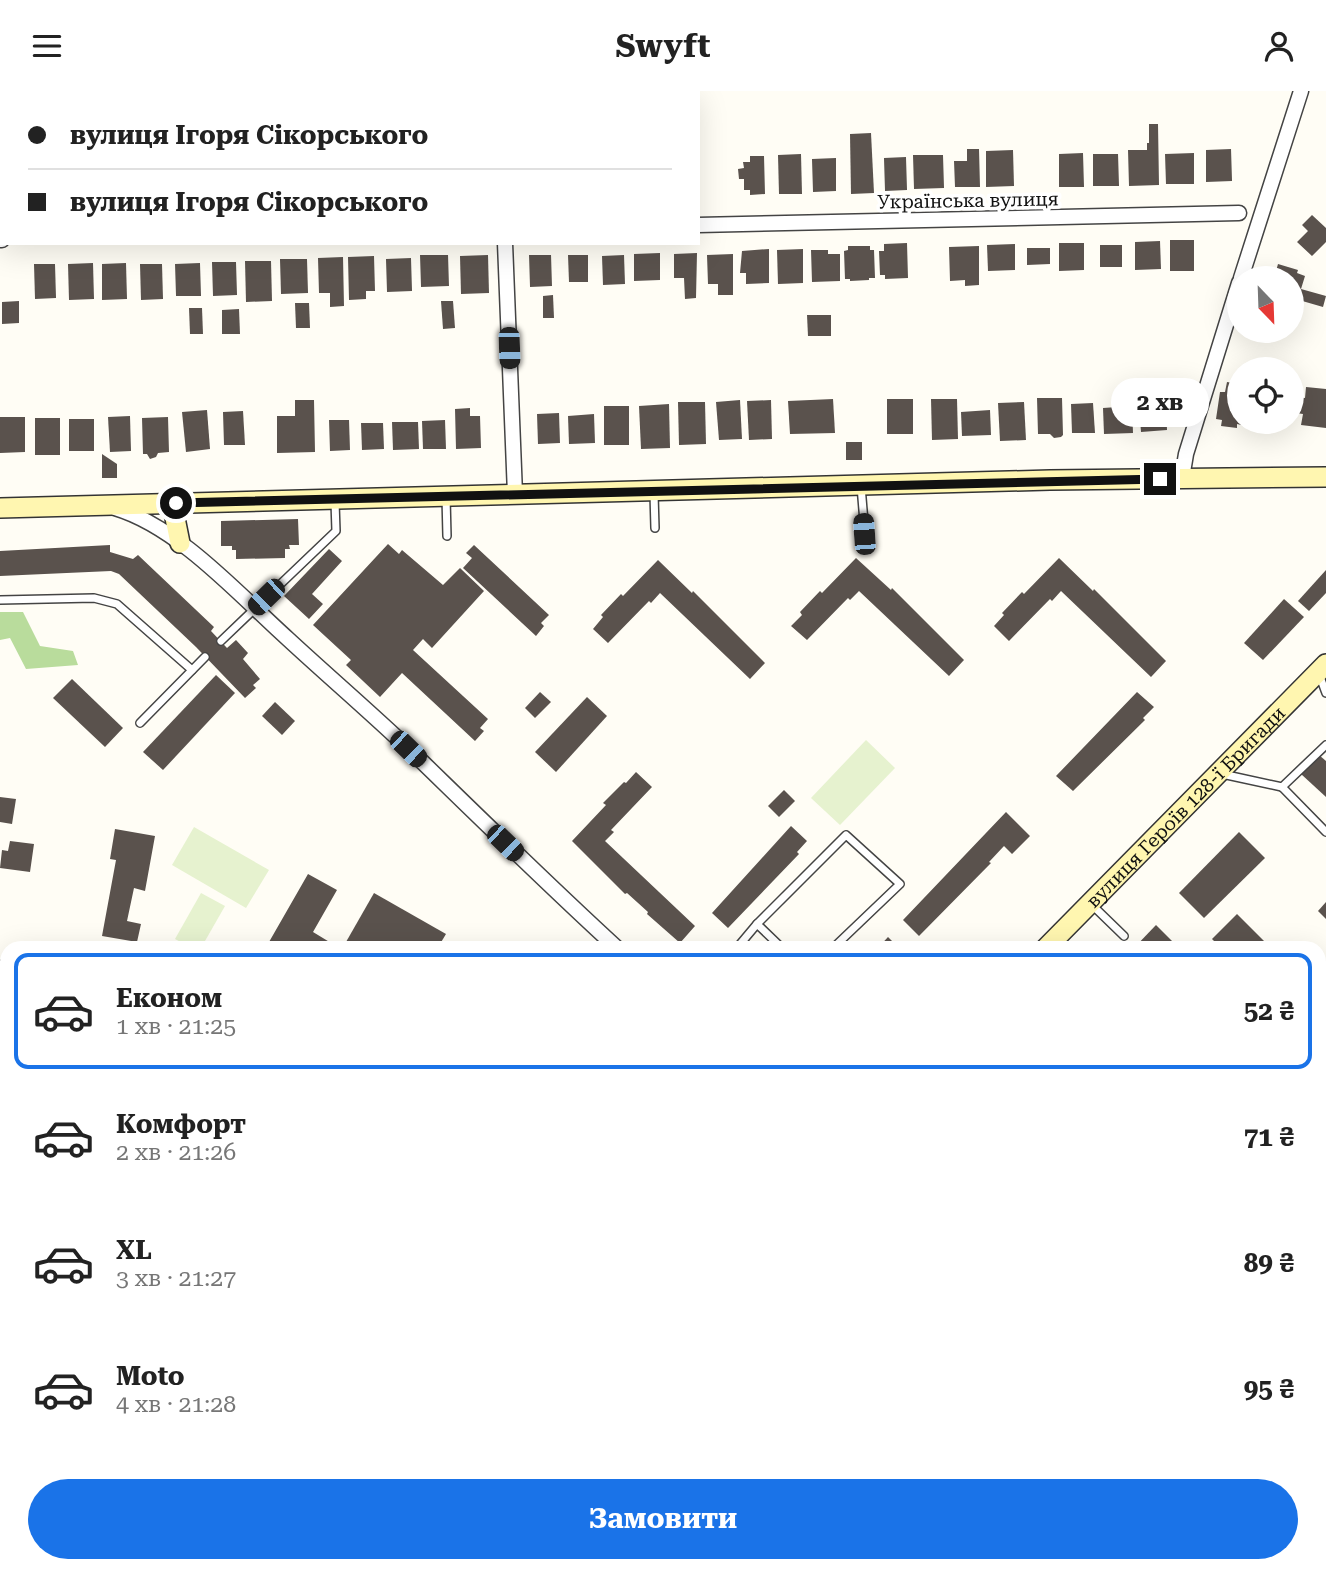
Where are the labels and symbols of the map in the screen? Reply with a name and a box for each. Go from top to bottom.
street label: Українська вулиця [877,187,1059,214]
north arrow [1227,266,1304,343]
car [498,327,521,369]
callout: 2 хв [1111,377,1209,427]
route end [1144,463,1176,495]
route start [160,487,192,519]
car [853,512,876,556]
car [244,575,289,619]
street label: вулиця Героїв 128-ї Бригади [1082,701,1290,912]
car [386,727,431,771]
car [483,821,528,865]

